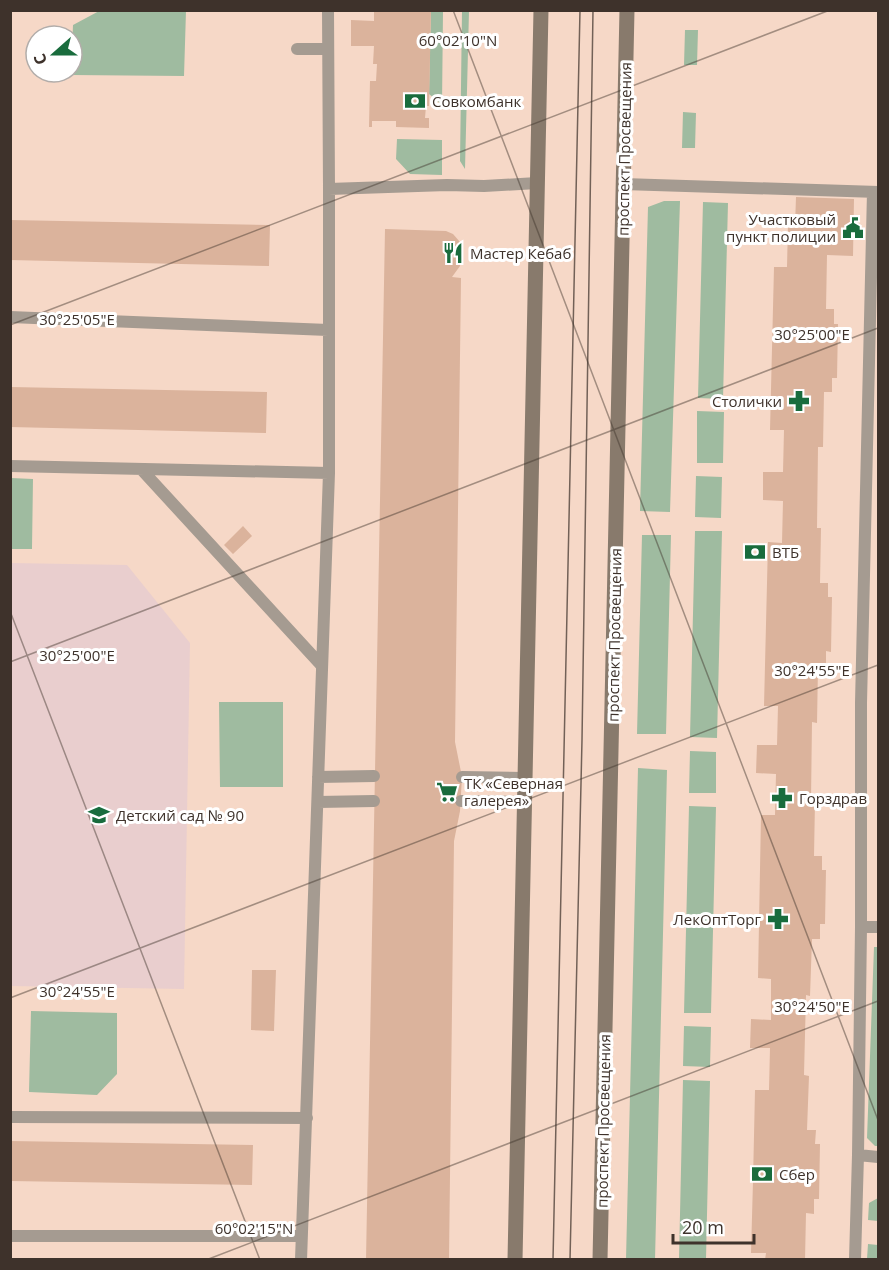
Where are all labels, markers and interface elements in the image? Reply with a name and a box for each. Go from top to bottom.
north arrow [24,24,84,84]
text: 60°02'10"N [419,30,497,50]
text: С [28,51,52,68]
street label: проспект Просвещения [612,62,636,236]
bank icon: Совкомбанк [403,89,427,113]
place label: Совкомбанк [432,91,522,111]
place label: Участковый пункт полиции [726,209,836,246]
public building icon: Участковый пункт полиции [841,216,865,240]
restaurant icon: Мастер Кебаб [441,241,465,265]
place label: Мастер Кебаб [470,243,571,263]
text: 30°25'05"E [39,309,115,329]
text: 30°25'00"E [774,324,850,344]
pharmacy icon: Столички [787,389,811,413]
place label: Столички [712,391,782,411]
bank icon: ВТБ [743,540,767,564]
place label: ВТБ [772,542,799,562]
street label: проспект Просвещения [602,548,626,722]
text: 30°25'00"E [39,645,115,665]
text: 30°24'55"E [774,660,850,680]
place label: ТК «Северная галерея» [464,773,563,810]
supermarket icon: ТК «Северная галерея» [435,780,459,804]
pharmacy icon: Горздрав [770,786,794,810]
place label: Горздрав [799,788,867,808]
school or university icon: Детский сад № 90 [87,803,111,827]
place label: Детский сад № 90 [116,805,244,825]
pharmacy icon: ЛекОптТорг [766,907,790,931]
place label: ЛекОптТорг [673,909,762,929]
text: 30°24'55"E [39,981,115,1001]
text: 30°24'50"E [774,996,850,1016]
street label: проспект Просвещения [591,1034,615,1208]
bank icon: Сбер [750,1162,774,1186]
place label: Сбер [779,1164,815,1184]
scale bar [673,1207,754,1245]
text: 20 m [682,1215,724,1239]
text: 60°02'15"N [215,1218,293,1238]

